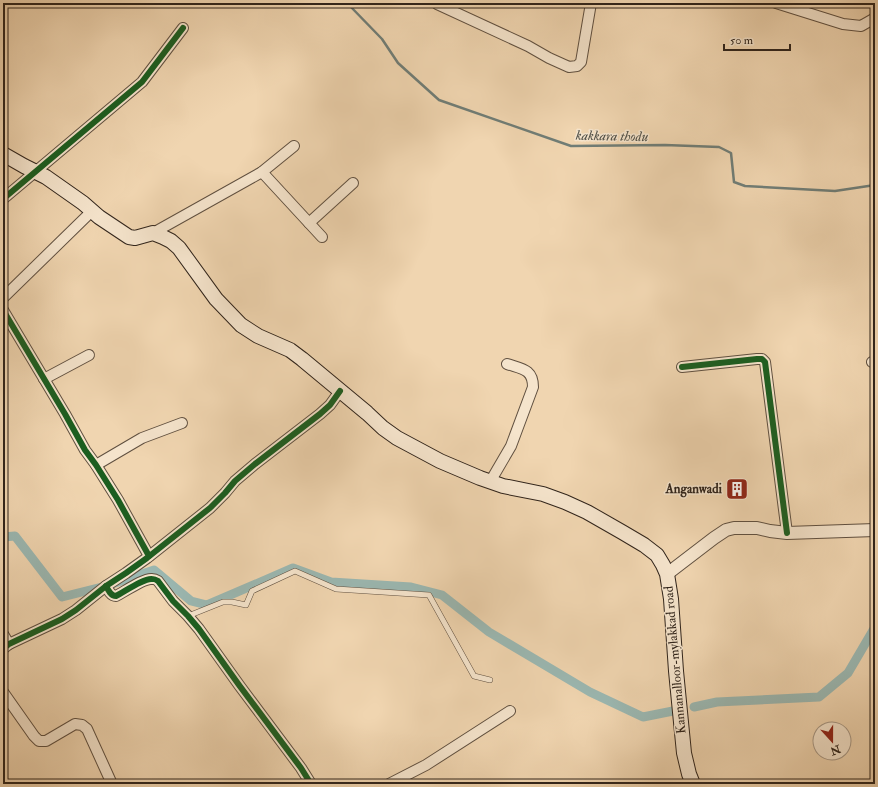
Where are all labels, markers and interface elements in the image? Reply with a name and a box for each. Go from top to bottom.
scale bar [724,26,790,52]
text: 50 m [730,33,754,48]
water label: kakkara thodu [575,127,649,145]
building icon: Anganwadi [724,476,750,502]
place label: Anganwadi [665,481,723,498]
street label: Kannanalloor-mylakkad road [661,585,690,735]
north arrow [812,721,852,761]
text: N [827,742,843,758]

